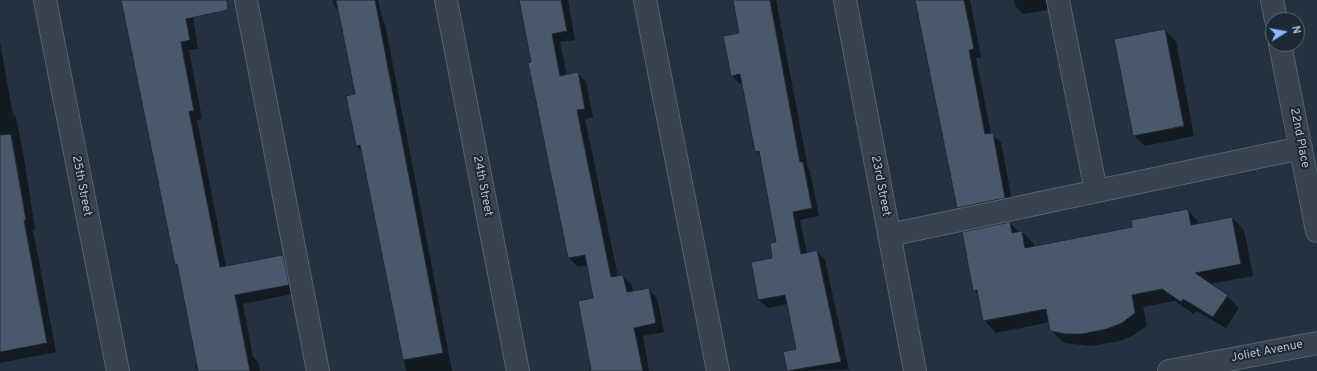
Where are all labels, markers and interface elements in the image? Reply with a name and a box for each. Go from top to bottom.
north arrow [1265,12,1305,52]
text: N [1288,25,1303,35]
street label: 22nd Place [1286,107,1312,169]
street label: 25th Street [68,154,94,218]
street label: 24th Street [469,154,495,218]
street label: 23rd Street [867,154,893,218]
street label: Joliet Avenue [1230,338,1304,366]

